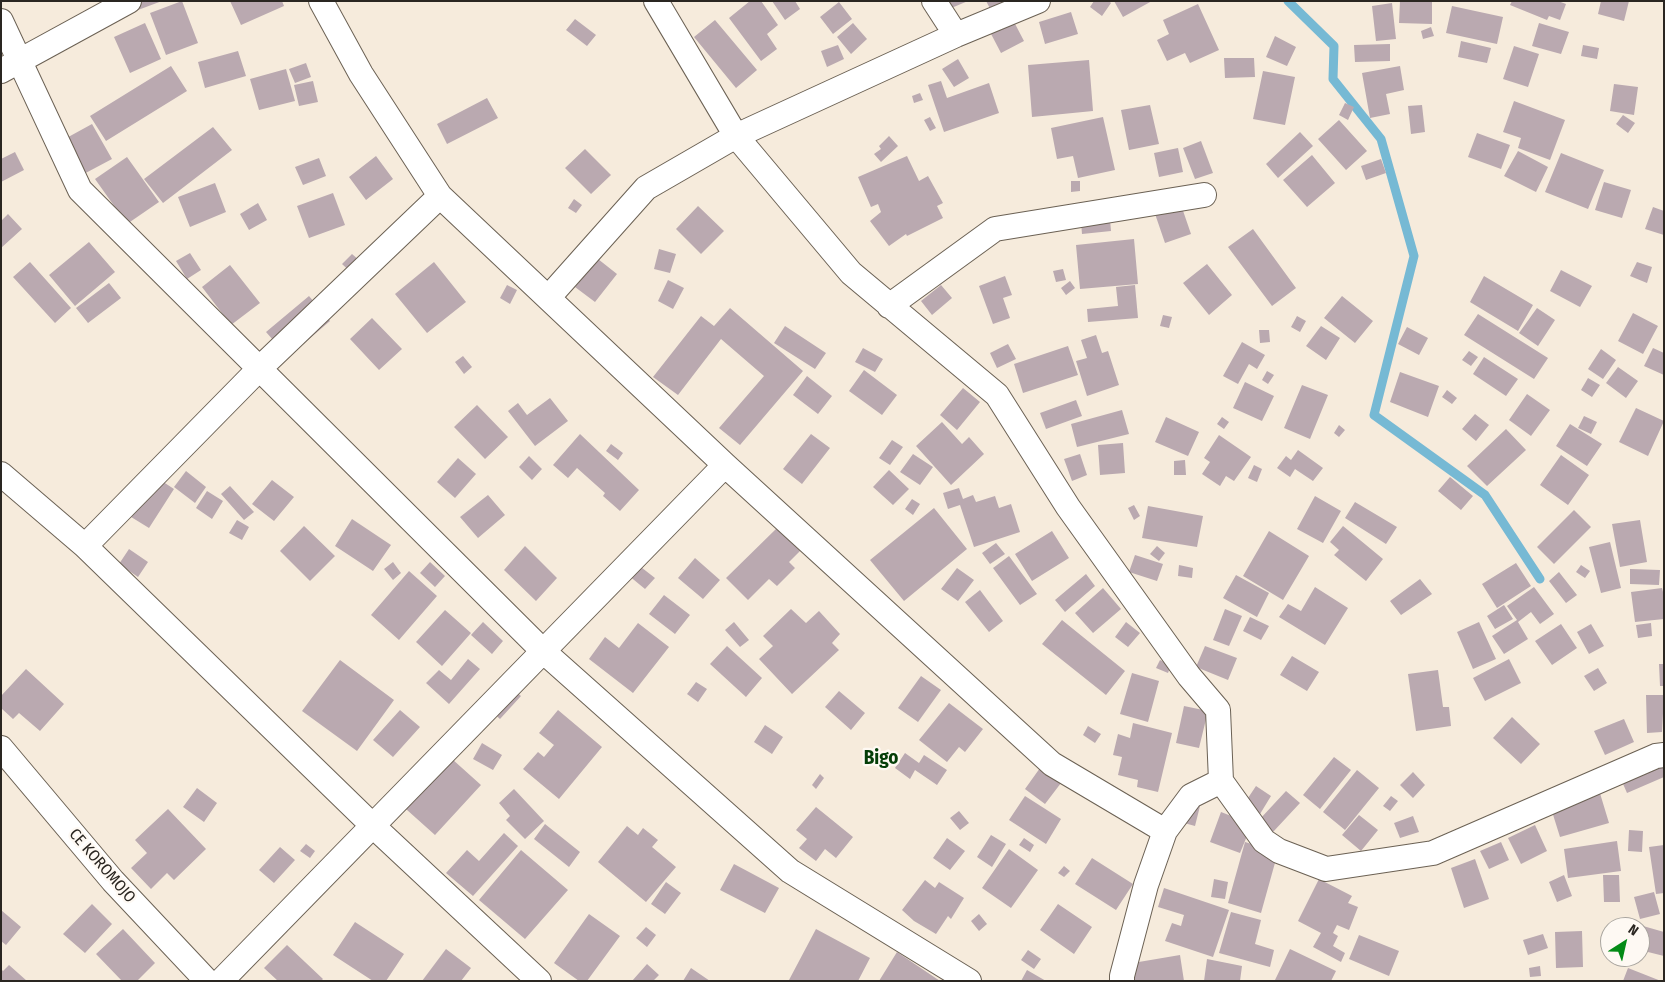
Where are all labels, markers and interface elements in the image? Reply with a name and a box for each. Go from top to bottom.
district label: Bigo [864,748,898,770]
street label: CE KOROMOJO [65,825,139,907]
north arrow [1600,917,1650,967]
text: N [1625,921,1642,939]

